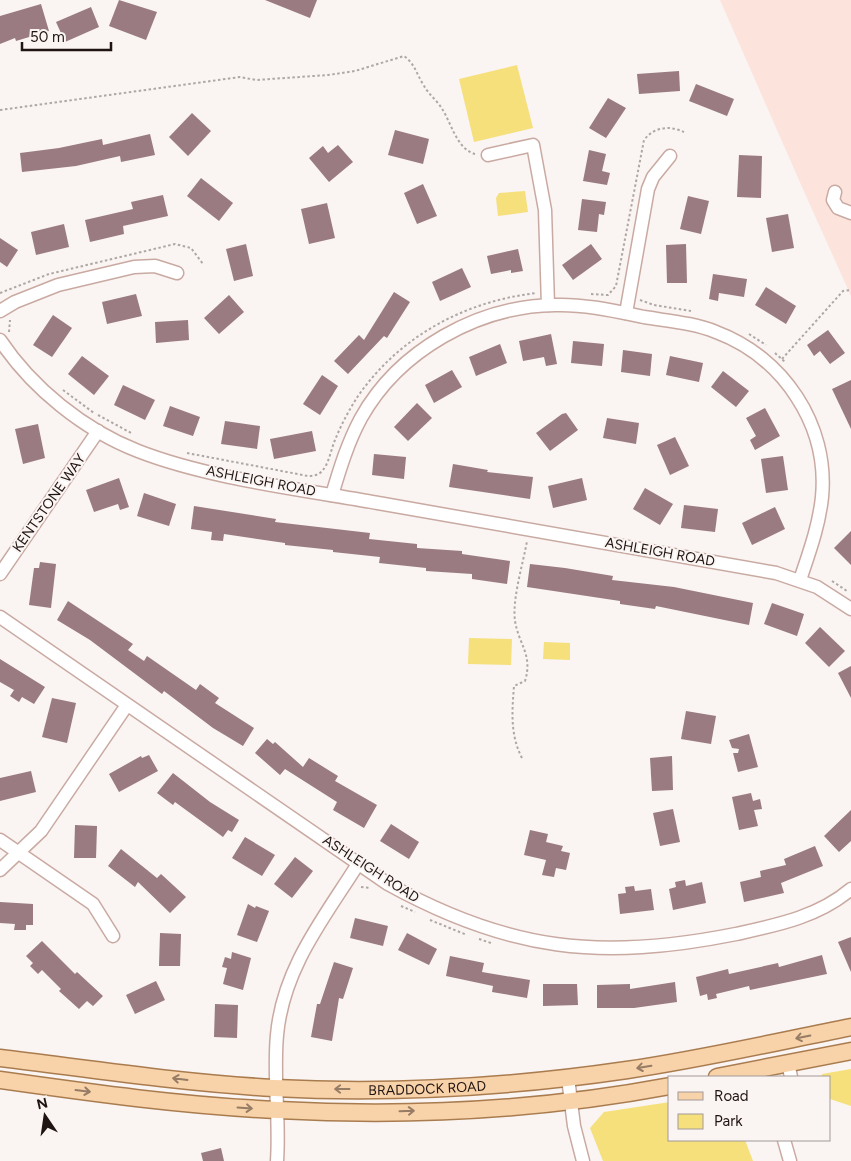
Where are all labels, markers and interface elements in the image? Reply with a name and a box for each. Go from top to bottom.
scale bar [22,20,111,52]
text: 50 m [30,28,65,46]
street label: KENTSTONE WAY [9,450,90,555]
street label: ASHLEIGH ROAD [205,462,317,500]
street label: ASHLEIGH ROAD [604,534,716,570]
street label: ASHLEIGH ROAD [320,832,422,906]
one-way arrow [796,1033,812,1042]
one-way arrow [636,1063,652,1073]
one-way arrow [173,1074,189,1084]
legend [668,1076,831,1141]
street label: BRADDOCK ROAD [368,1077,487,1099]
one-way arrow [335,1084,351,1094]
one-way arrow [75,1086,91,1096]
text: Road [714,1087,749,1105]
north arrow [20,1091,70,1141]
text: N [35,1094,49,1113]
one-way arrow [236,1103,252,1112]
one-way arrow [398,1106,415,1116]
text: Park [714,1112,743,1130]

